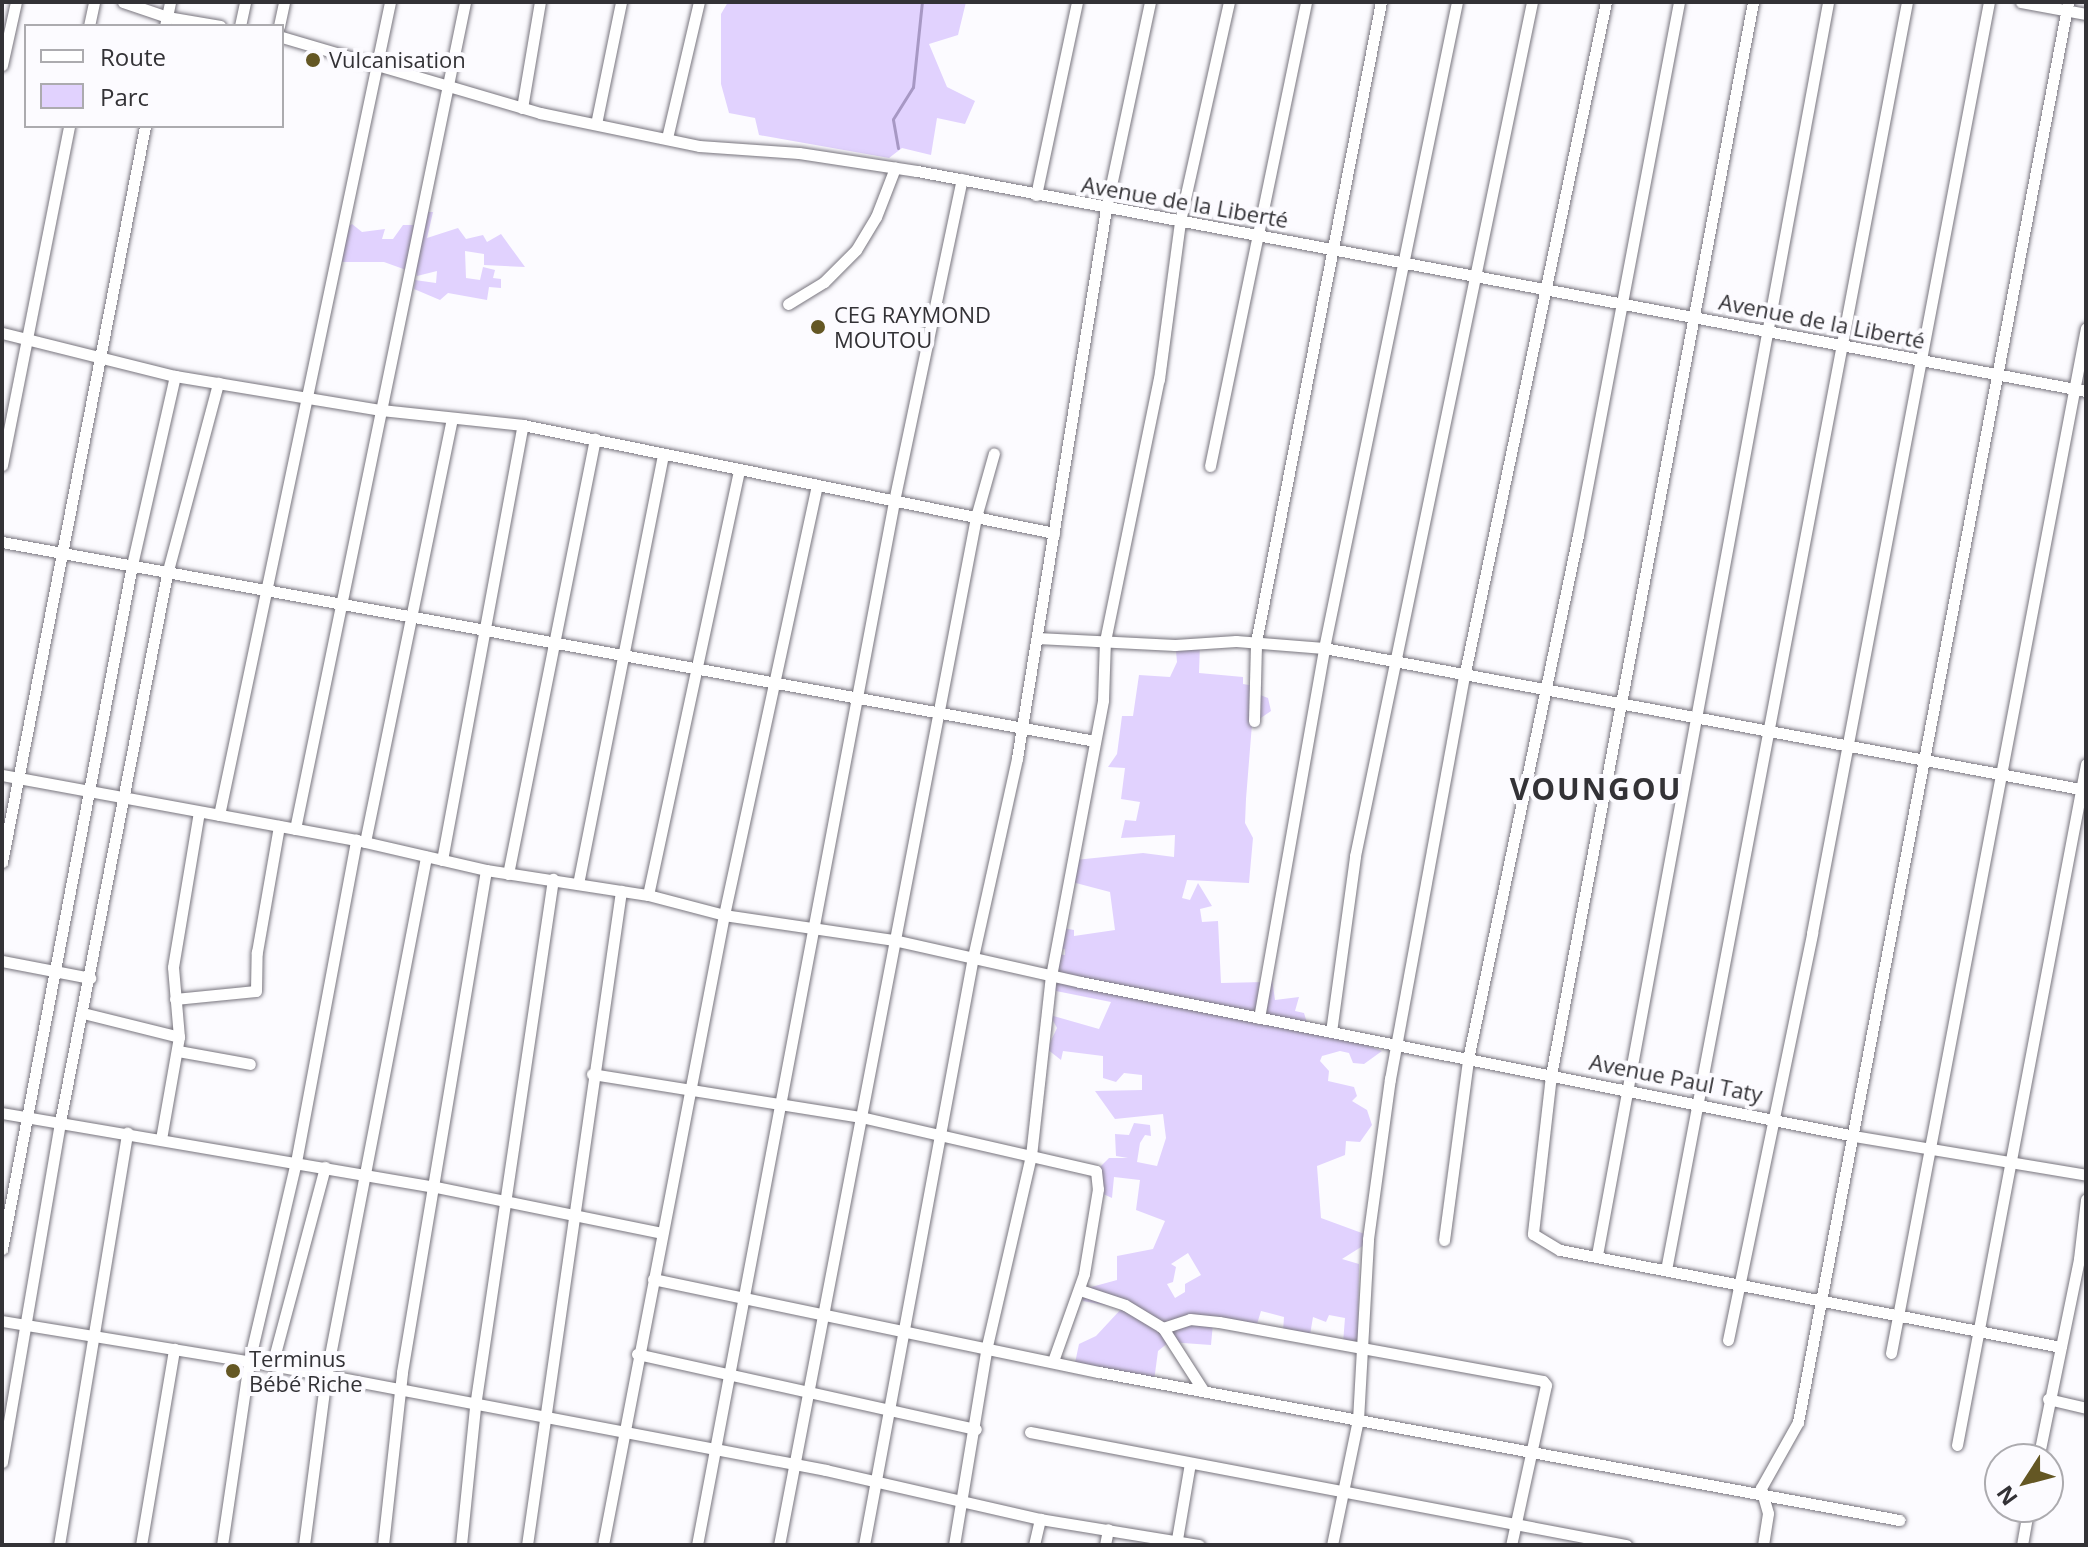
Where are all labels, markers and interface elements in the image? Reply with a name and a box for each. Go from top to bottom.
legend [24,24,284,128]
text: Route [100,40,166,73]
place label: Vulcanisation [329,47,466,73]
marker: Vulcanisation [304,51,322,69]
text: Parc [100,80,149,113]
street label: Avenue de la Liberté [1080,171,1290,233]
street label: Avenue de la Liberté [1717,288,1927,354]
place label: CEG RAYMOND MOUTOU [834,301,991,352]
marker: CEG RAYMOND MOUTOU [809,318,827,336]
district label: VOUNGOU [1510,771,1682,807]
street label: Avenue Paul Taty [1587,1048,1765,1108]
place label: Terminus Bébé Riche [249,1345,363,1396]
marker: Terminus Bébé Riche [224,1362,242,1380]
north arrow [1984,1443,2064,1523]
text: N [1989,1480,2024,1512]

